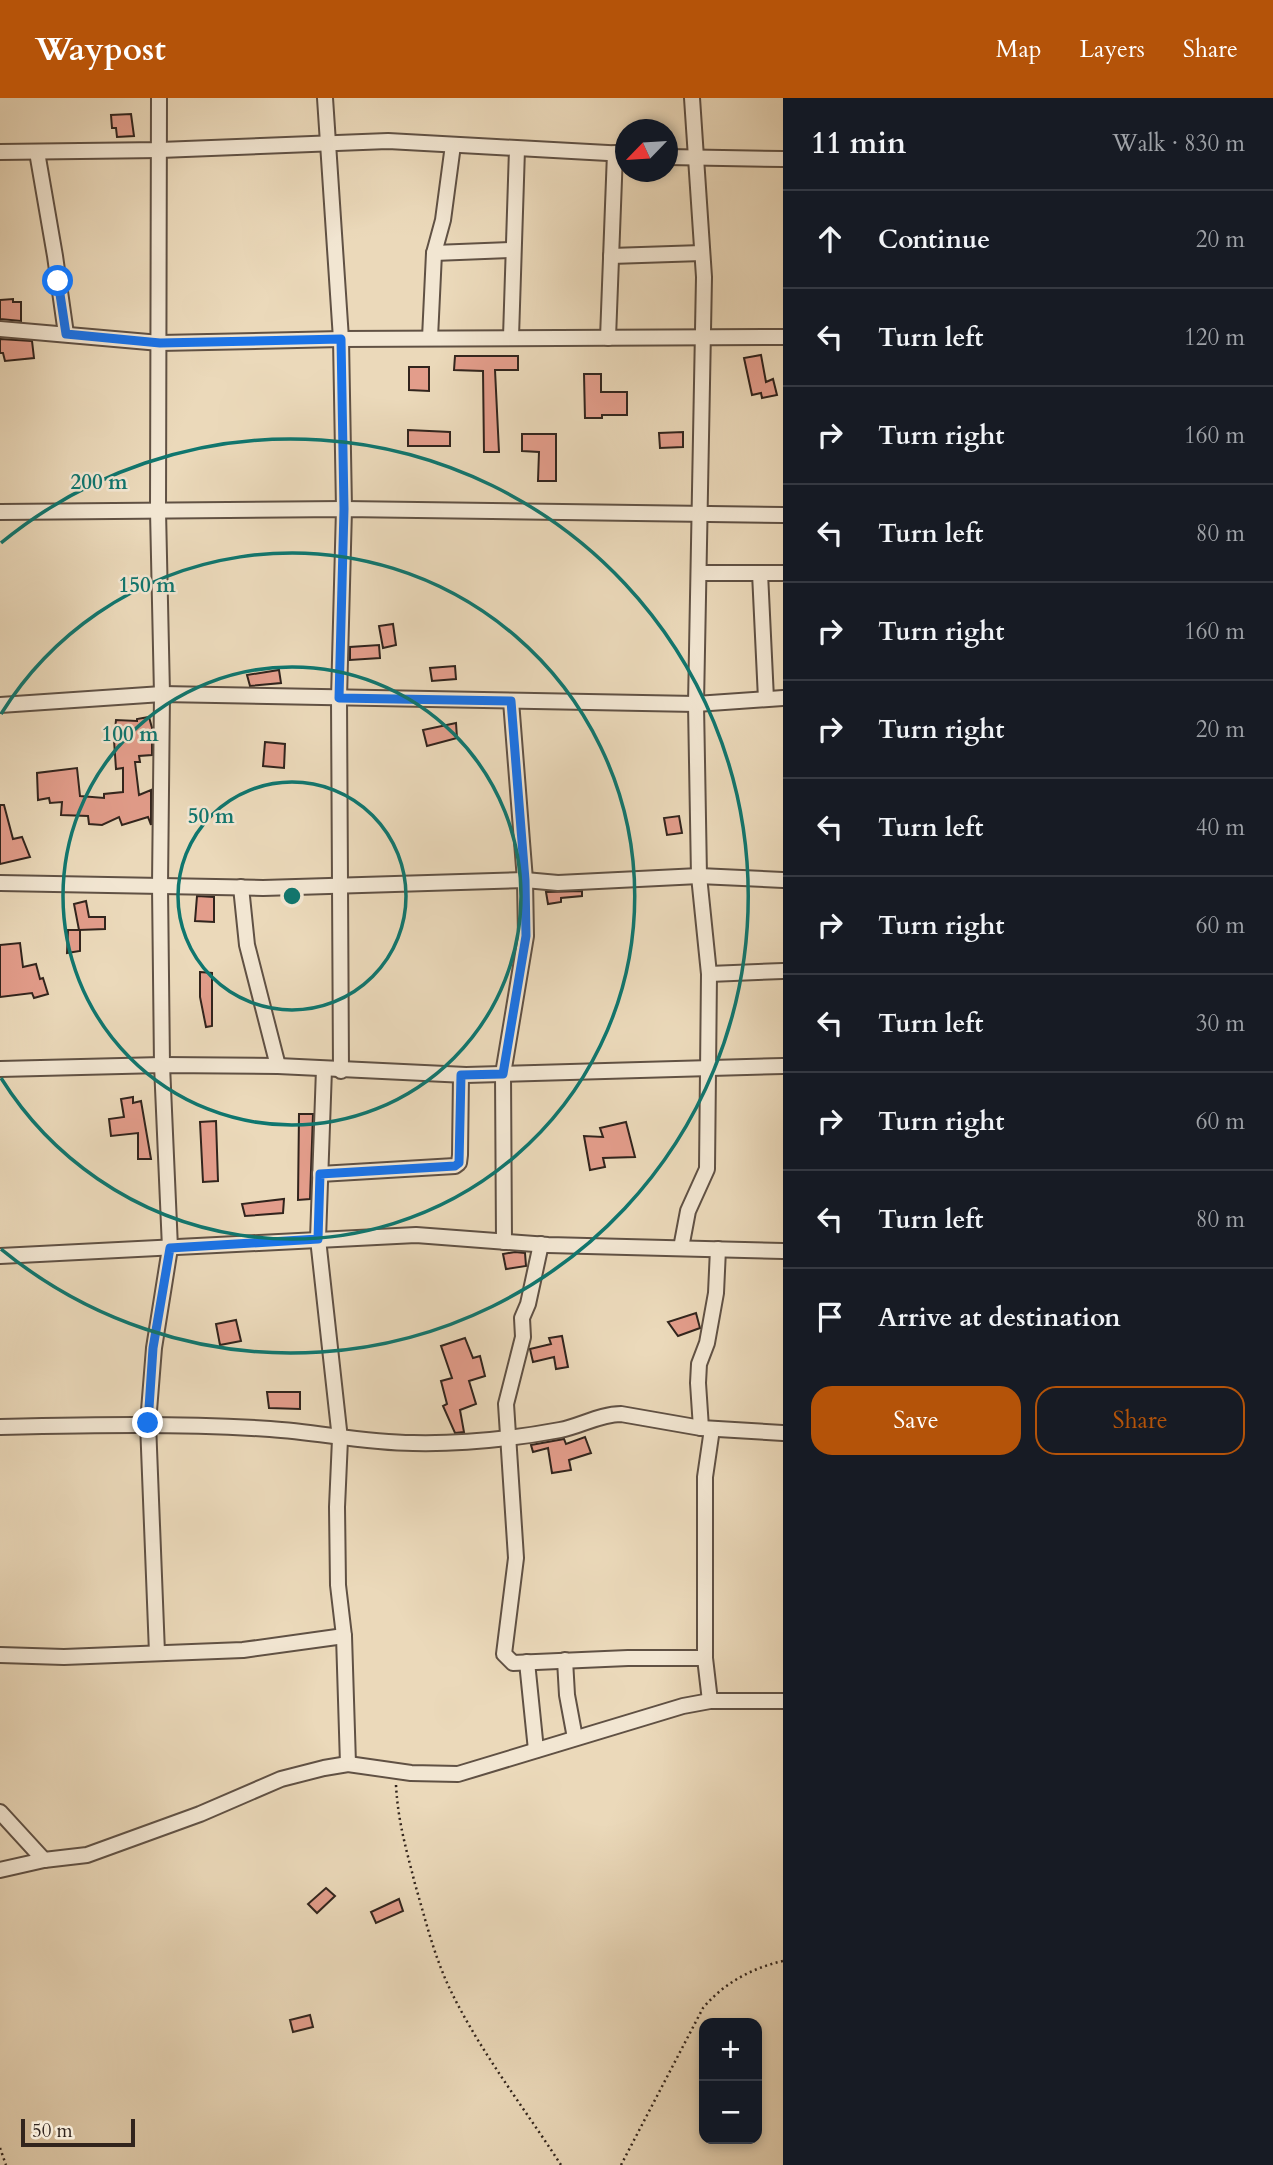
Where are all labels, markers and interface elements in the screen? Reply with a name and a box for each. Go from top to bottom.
text: Waypost [35,27,166,72]
text: Map [996,33,1042,66]
text: Layers [1080,33,1145,66]
text: Share [1183,33,1238,66]
north arrow [615,119,678,182]
text: 11 min [811,123,906,164]
text: Walk · 830 m [1112,128,1245,159]
icon: ahead [811,220,849,258]
text: Continue [878,222,990,257]
text: 20 m [1196,224,1245,255]
route start [42,265,73,296]
icon: left [811,318,849,356]
text: Turn left [878,320,983,355]
text: 120 m [1184,322,1245,353]
icon: right [811,416,849,454]
text: Turn right [878,418,1005,453]
text: 160 m [1184,420,1245,451]
text: 200 m [70,468,128,497]
icon: left [811,514,849,552]
text: Turn left [878,516,983,551]
text: 80 m [1196,518,1245,549]
text: 150 m [118,571,176,600]
icon: right [811,612,849,650]
text: Turn right [878,614,1005,649]
text: 160 m [1184,616,1245,647]
icon: right [811,710,849,748]
text: Turn right [878,712,1005,747]
text: 20 m [1196,714,1245,745]
text: 100 m [101,720,159,749]
text: 50 m [188,802,235,831]
icon: left [811,808,849,846]
text: Turn left [878,810,983,845]
text: 40 m [1196,812,1245,843]
centre of rings [280,884,304,908]
icon: right [811,906,849,944]
text: Turn right [878,908,1005,943]
text: 60 m [1196,910,1245,941]
icon: left [811,1004,849,1042]
text: Turn left [878,1006,983,1041]
text: 30 m [1196,1008,1245,1039]
icon: right [811,1102,849,1140]
text: Turn right [878,1104,1005,1139]
text: 60 m [1196,1106,1245,1137]
icon: left [811,1200,849,1238]
text: Turn left [878,1202,983,1237]
text: 80 m [1196,1204,1245,1235]
icon: arrive [811,1298,849,1336]
text: Arrive at destination [878,1300,1121,1335]
button: Save [811,1386,1021,1455]
button: Share [1035,1386,1245,1455]
route end [132,1407,163,1438]
map controls [699,2018,762,2144]
button: + [699,2018,762,2081]
button: − [699,2081,762,2144]
scale bar [21,2116,135,2148]
text: 50 m [32,2118,73,2144]

